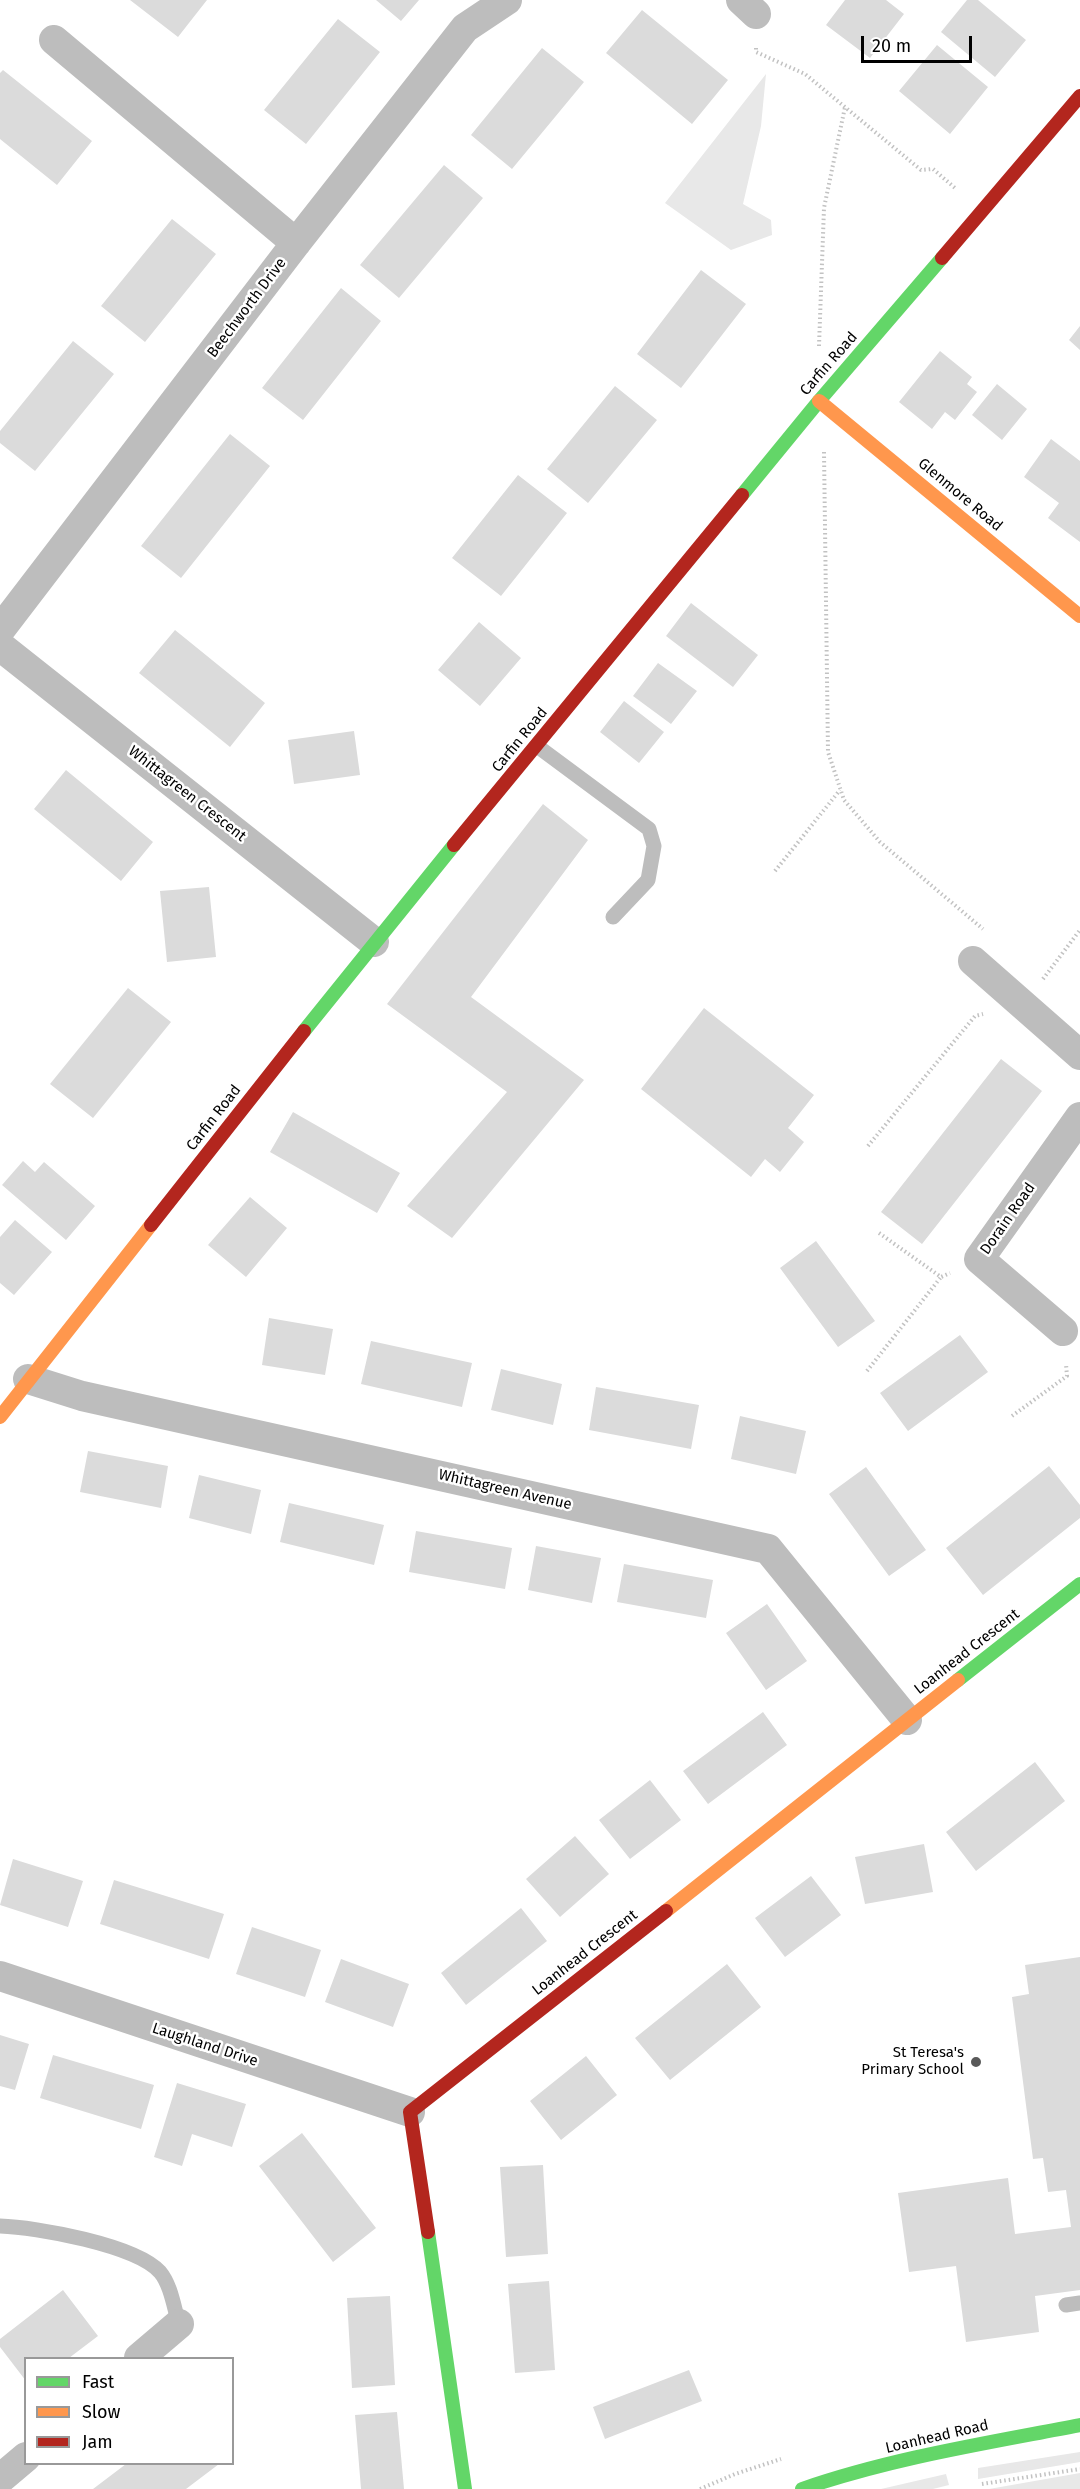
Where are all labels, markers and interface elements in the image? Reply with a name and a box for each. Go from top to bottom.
scale bar [864,24,975,62]
text: 20 m [872,35,911,57]
street label: Beechworth Drive [204,255,290,361]
street label: Carfin Road [797,329,861,399]
street label: Glenmore Road [914,455,1006,535]
street label: Carfin Road [488,704,552,776]
street label: Whittagreen Crescent [125,742,249,846]
street label: Carfin Road [183,1082,245,1154]
street label: Dorain Road [977,1180,1039,1258]
street label: Whittagreen Avenue [437,1466,573,1514]
street label: Loanhead Crescent [911,1605,1023,1699]
street label: Loanhead Crescent [529,1906,641,2000]
street label: Laughland Drive [150,2019,260,2071]
place label: St Teresa's Primary School [861,2044,964,2079]
marker: St Teresa's Primary School [969,2055,983,2069]
legend [24,2357,234,2465]
text: Fast [82,2371,114,2393]
text: Slow [82,2401,120,2423]
street label: Loanhead Road [884,2416,990,2458]
text: Jam [82,2431,113,2453]

